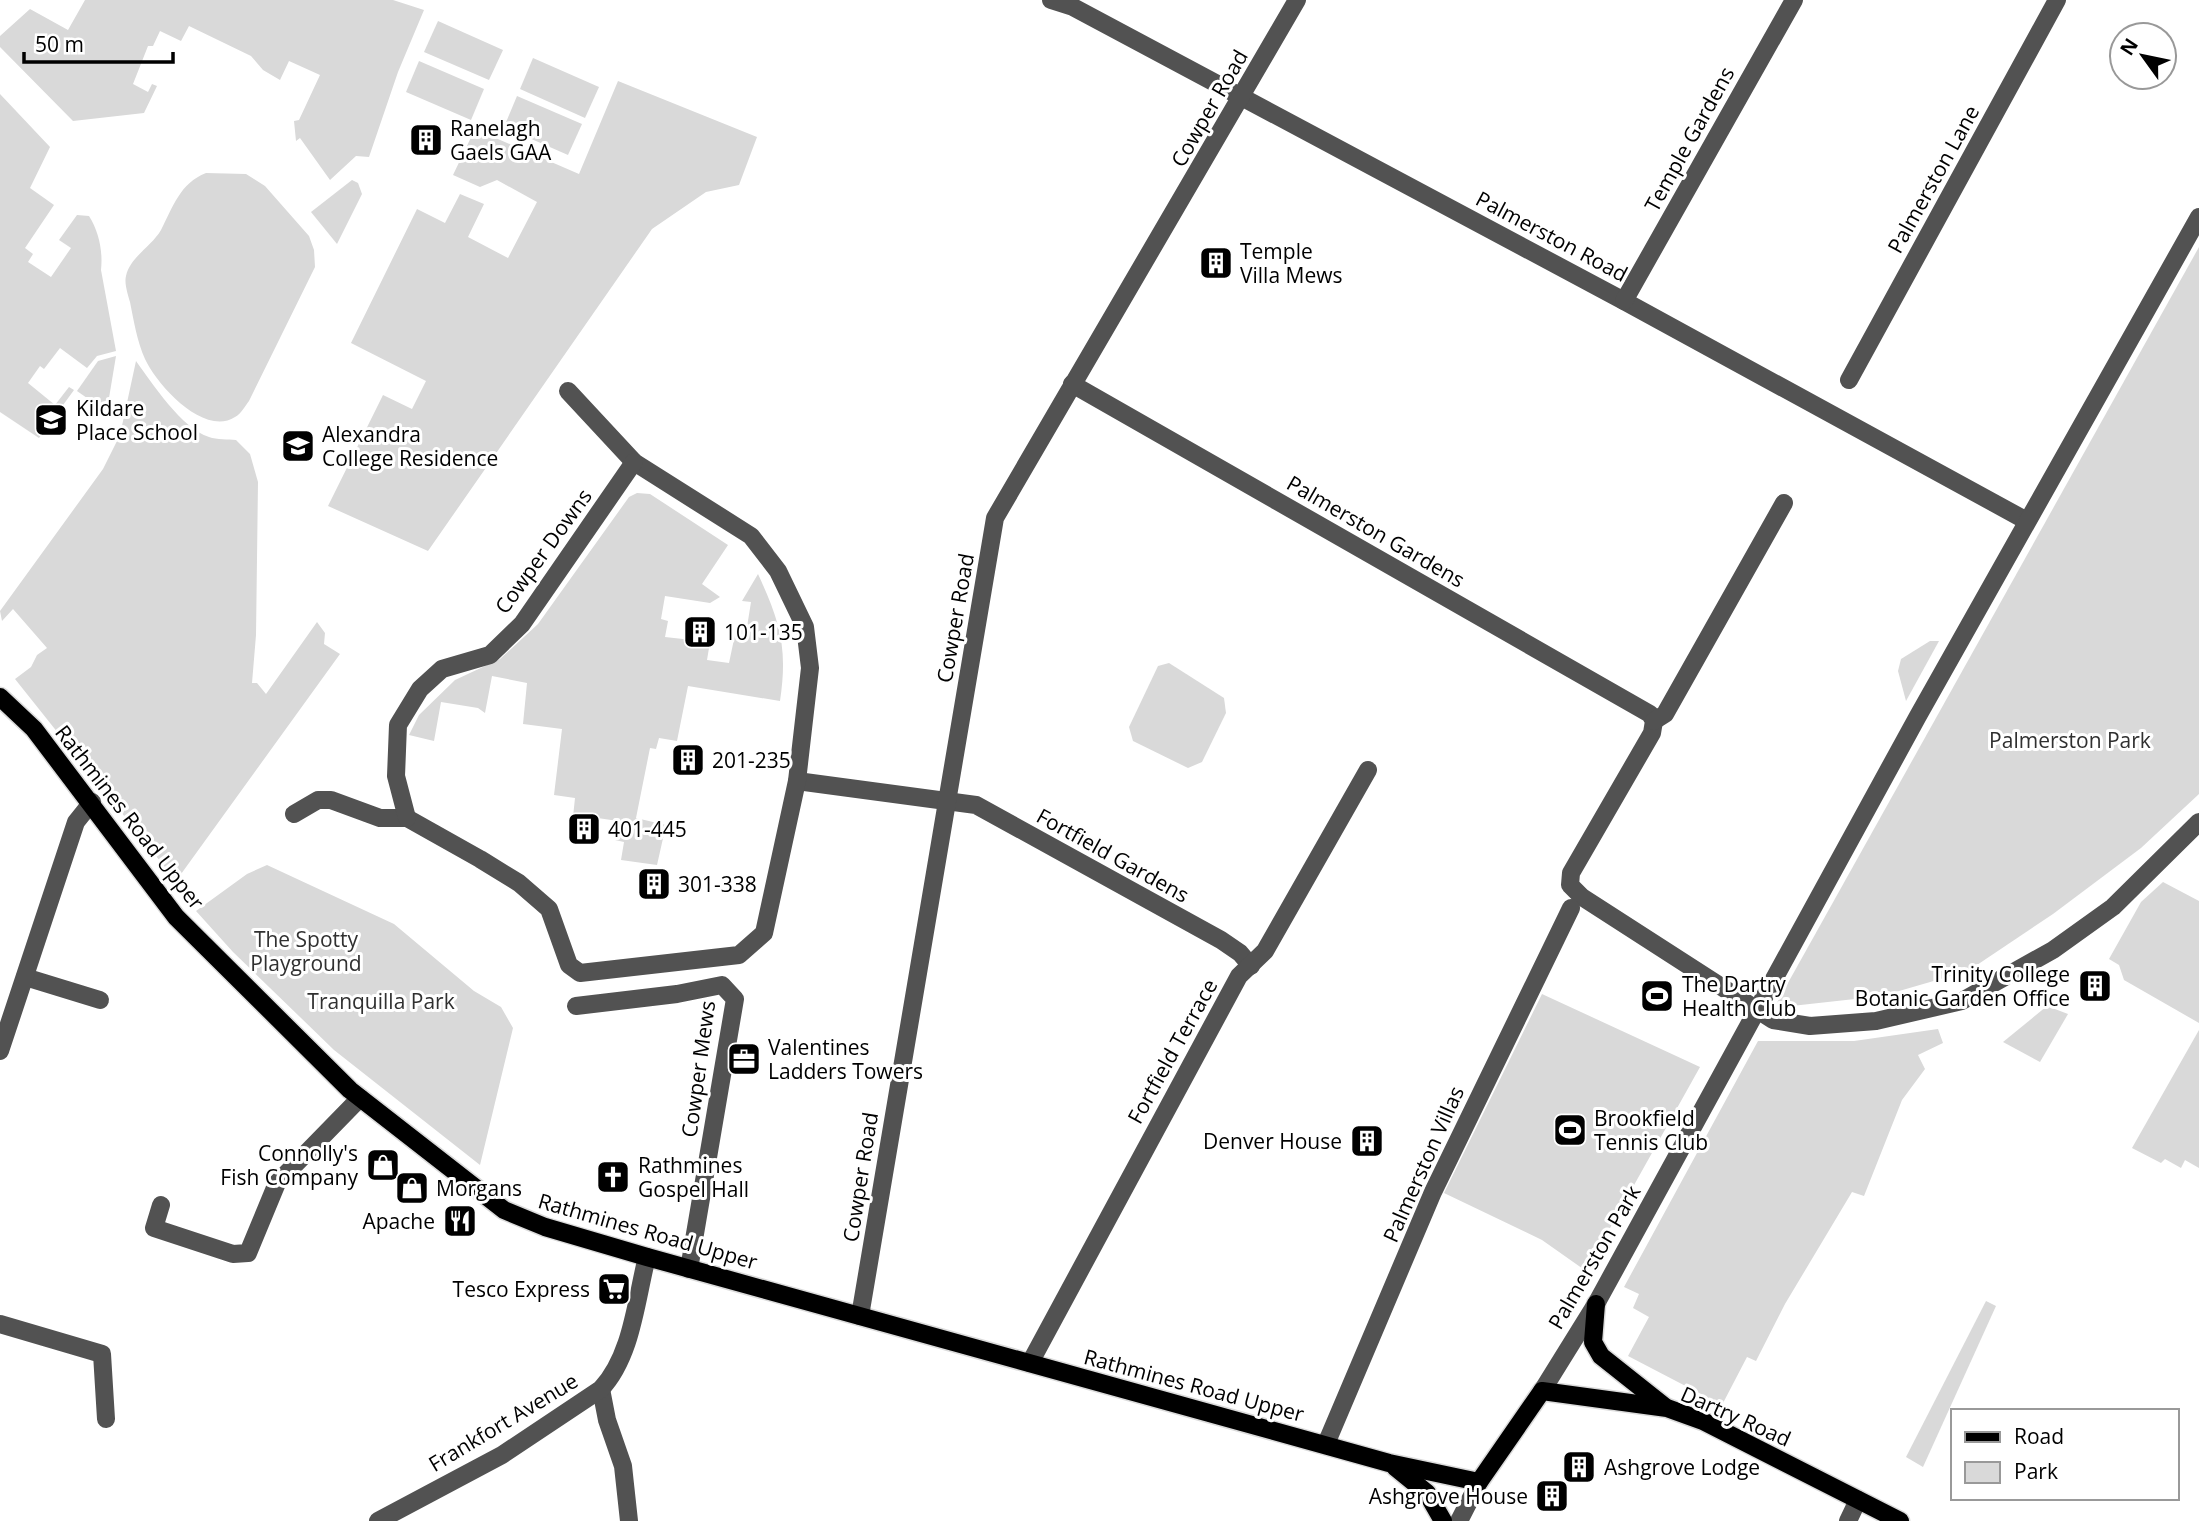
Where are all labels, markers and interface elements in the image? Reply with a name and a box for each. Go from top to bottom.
scale bar [24,21,173,65]
north arrow [2108,21,2178,91]
text: 50 m [35,30,84,58]
text: N [2114,33,2144,60]
street label: Cowper Road [1164,44,1254,172]
street label: Temple Gardens [1638,62,1740,216]
street label: Palmerston Lane [1881,100,1985,258]
place label: Ranelagh Gaels GAA [450,114,552,166]
building icon: Ranelagh Gaels GAA [407,121,445,159]
street label: Palmerston Road [1471,184,1633,288]
place label: Temple Villa Mews [1240,237,1343,289]
building icon: Temple Villa Mews [1197,244,1235,282]
place label: Kildare Place School [76,394,198,446]
school or university icon: Kildare Place School [32,401,70,439]
place label: Alexandra College Residence [322,420,498,472]
school or university icon: Alexandra College Residence [279,427,317,465]
street label: Palmerston Gardens [1282,469,1470,593]
street label: Cowper Downs [488,483,598,619]
street label: Cowper Road [930,551,980,685]
building icon: 101-135 [681,613,719,651]
place label: 101-135 [724,618,803,646]
street label: Rathmines Road Upper [49,719,211,915]
park label: Palmerston Park [1989,726,2151,754]
building icon: 201-235 [669,741,707,779]
place label: 201-235 [712,746,791,774]
street label: Fortfield Gardens [1032,801,1194,909]
building icon: 401-445 [565,810,603,848]
place label: 401-445 [608,815,687,843]
building icon: 301-338 [635,865,673,903]
place label: 301-338 [678,870,757,898]
park label: The Spotty Playground [250,925,362,977]
place label: Trinity College Botanic Garden Office [1855,960,2070,1012]
building icon: Trinity College Botanic Garden Office [2076,967,2114,1005]
place label: The Dartry Health Club [1682,970,1796,1022]
street label: Fortfield Terrace [1121,974,1223,1128]
sports icon: The Dartry Health Club [1638,977,1676,1015]
park label: Tranquilla Park [307,987,455,1015]
street label: Cowper Mews [675,999,721,1139]
place label: Valentines Ladders Towers [768,1033,923,1085]
office icon: Valentines Ladders Towers [725,1040,763,1078]
street label: Palmerston Villas [1376,1082,1470,1246]
place label: Brookfield Tennis Club [1594,1104,1708,1156]
street label: Cowper Road [836,1110,884,1244]
sports icon: Brookfield Tennis Club [1551,1111,1589,1149]
building icon: Denver House [1348,1122,1386,1160]
place label: Denver House [1203,1127,1342,1155]
place label: Connolly's Fish Company [220,1139,358,1191]
shop icon: Connolly's Fish Company [364,1146,402,1184]
place label: Rathmines Gospel Hall [638,1151,749,1203]
church icon: Rathmines Gospel Hall [594,1158,632,1196]
shop icon: Morgans [393,1169,431,1207]
place label: Morgans [436,1174,522,1202]
street label: Palmerston Park [1541,1180,1647,1334]
street label: Rathmines Road Upper [535,1186,761,1276]
restaurant icon: Apache [441,1202,479,1240]
place label: Apache [362,1207,435,1235]
supermarket icon: Tesco Express [595,1270,633,1308]
place label: Tesco Express [453,1275,590,1303]
street label: Rathmines Road Upper [1081,1342,1308,1428]
street label: Frankfort Avenue [423,1366,583,1478]
street label: Dartry Road [1677,1379,1795,1453]
legend [1951,1409,2178,1500]
text: Road [2014,1422,2064,1450]
building icon: Ashgrove Lodge [1560,1448,1598,1486]
place label: Ashgrove Lodge [1604,1453,1760,1481]
text: Park [2014,1457,2058,1485]
building icon: Ashgrove House [1533,1477,1571,1515]
place label: Ashgrove House [1369,1482,1528,1510]

